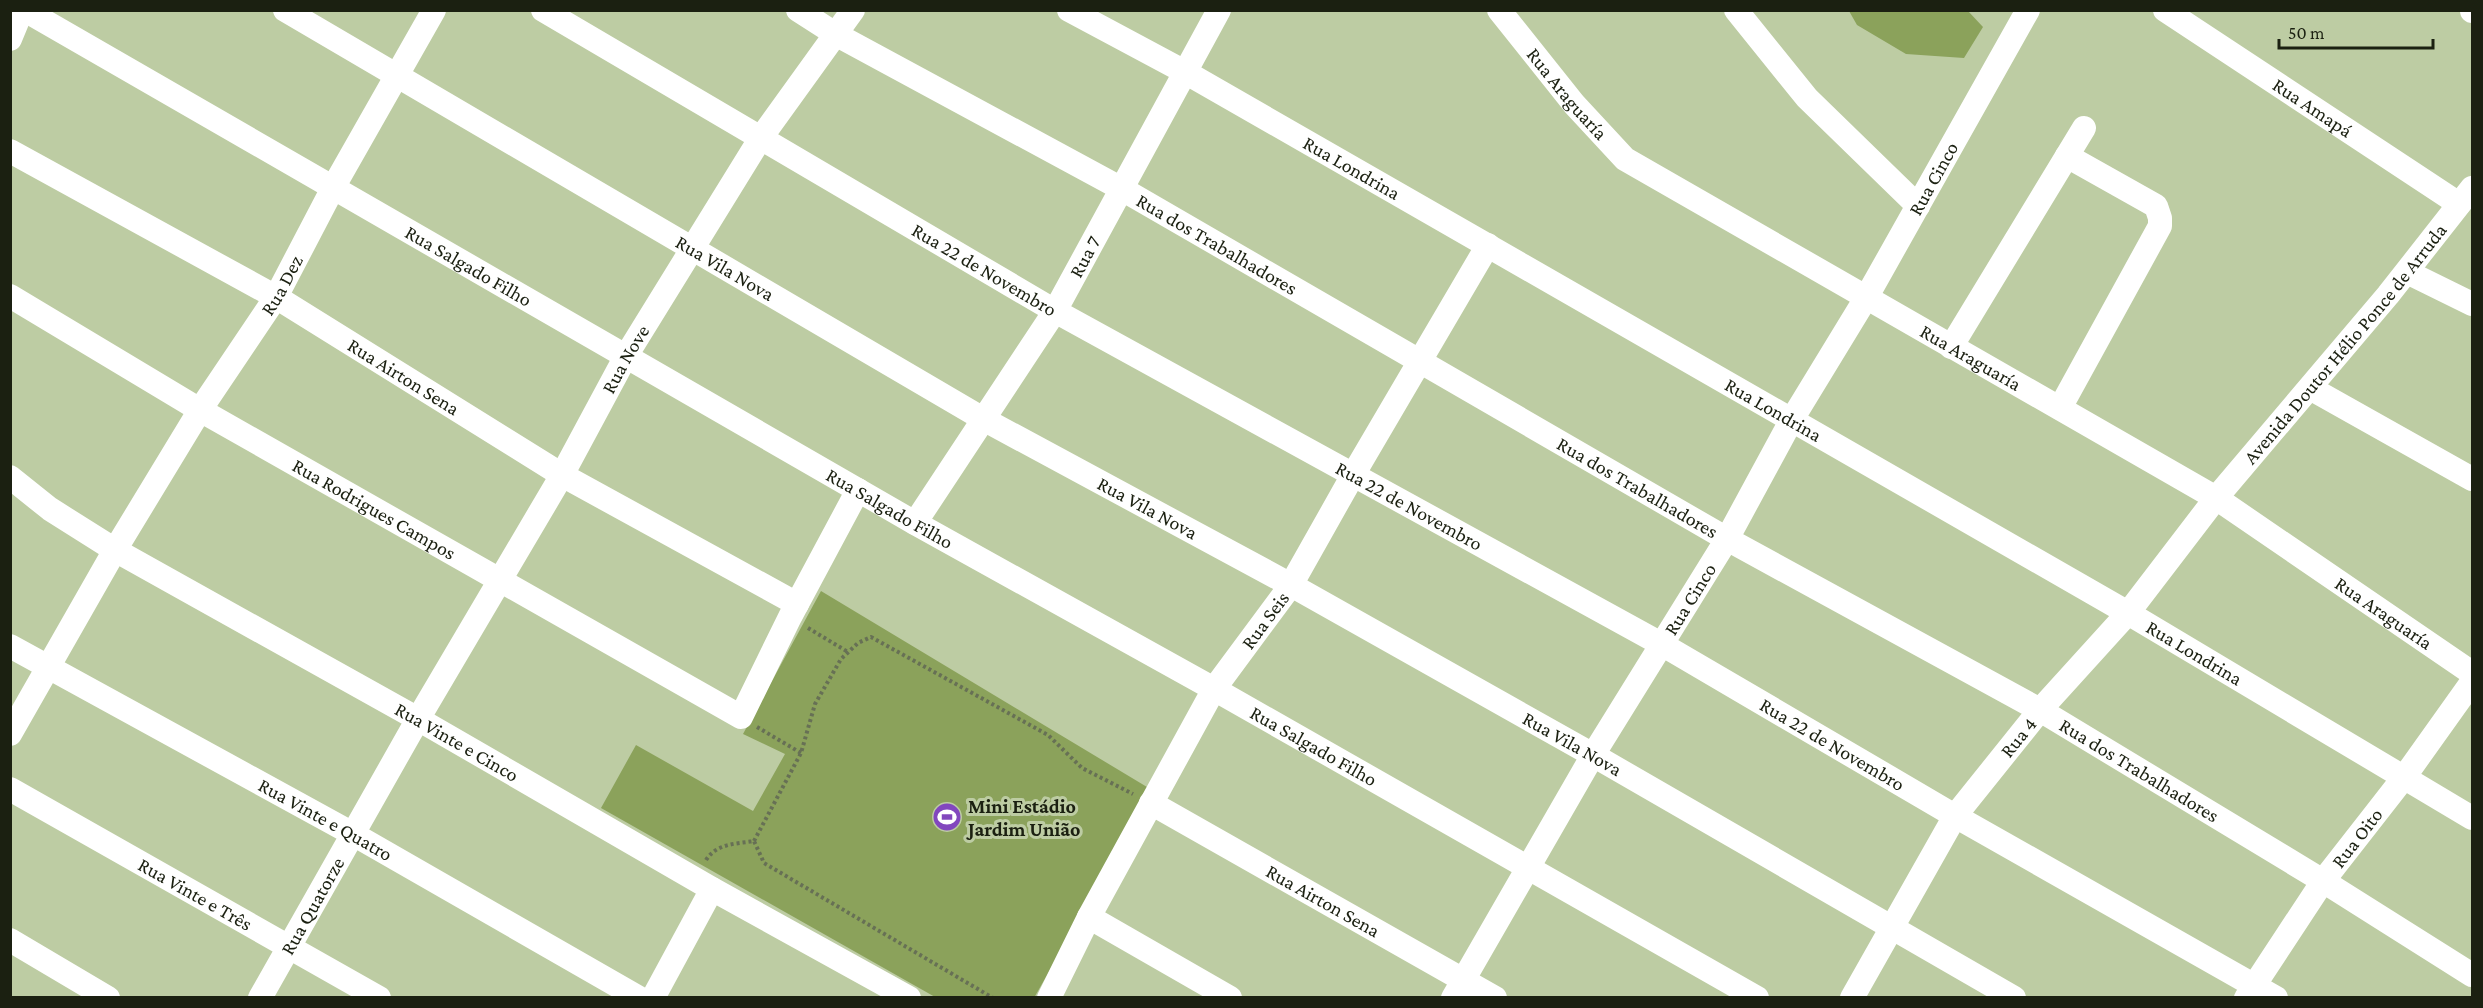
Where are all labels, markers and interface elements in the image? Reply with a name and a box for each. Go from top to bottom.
scale bar [2279,12,2434,50]
text: 50 m [2288,23,2325,43]
street label: Rua Araguaría [1523,43,1612,144]
street label: Rua Amapá [2269,73,2357,142]
street label: Rua Londrina [1300,131,1404,204]
street label: Rua Cinco [1904,138,1963,219]
street label: Rua dos Trabalhadores [1133,189,1301,299]
street label: Rua 22 de Novembro [908,218,1061,321]
street label: Avenida Doutor Hélio Ponce de Arruda [2239,219,2451,468]
street label: Rua Salgado Filho [401,221,536,311]
street label: Rua Vila Nova [672,230,778,305]
street label: Rua 7 [1065,232,1105,281]
street label: Rua Dez [256,251,307,319]
street label: Rua Araguaría [1916,320,2025,395]
street label: Rua Nove [597,321,654,397]
street label: Rua Airton Sena [344,334,464,420]
street label: Rua Londrina [1721,373,1826,446]
street label: Rua dos Trabalhadores [1553,432,1722,542]
street label: Rua Rodrigues Campos [289,454,460,564]
street label: Rua 22 de Novembro [1332,456,1486,555]
street label: Rua Salgado Filho [822,463,957,553]
street label: Rua Vila Nova [1094,472,1201,544]
street label: Rua Cinco [1659,559,1720,639]
street label: Rua Araguaría [2331,572,2437,654]
street label: Rua Seis [1237,587,1293,653]
street label: Rua Londrina [2142,615,2246,690]
street label: Rua 22 de Novembro [1756,693,1909,795]
street label: Rua Vinte e Cinco [391,697,523,786]
street label: Rua Salgado Filho [1246,701,1381,791]
street label: Rua Vila Nova [1519,707,1626,780]
street label: Rua 4 [1996,713,2041,762]
street label: Rua dos Trabalhadores [2056,714,2223,827]
street label: Rua Vinte e Quatro [255,773,396,865]
place label: Mini Estádio Jardim União [966,795,1080,840]
sports icon: Mini Estádio Jardim União [931,801,963,833]
street label: Rua Oito [2327,803,2387,872]
street label: Rua Vinte e Três [135,853,256,935]
street label: Rua Quatorze [276,853,349,958]
street label: Rua Airton Sena [1262,860,1384,942]

